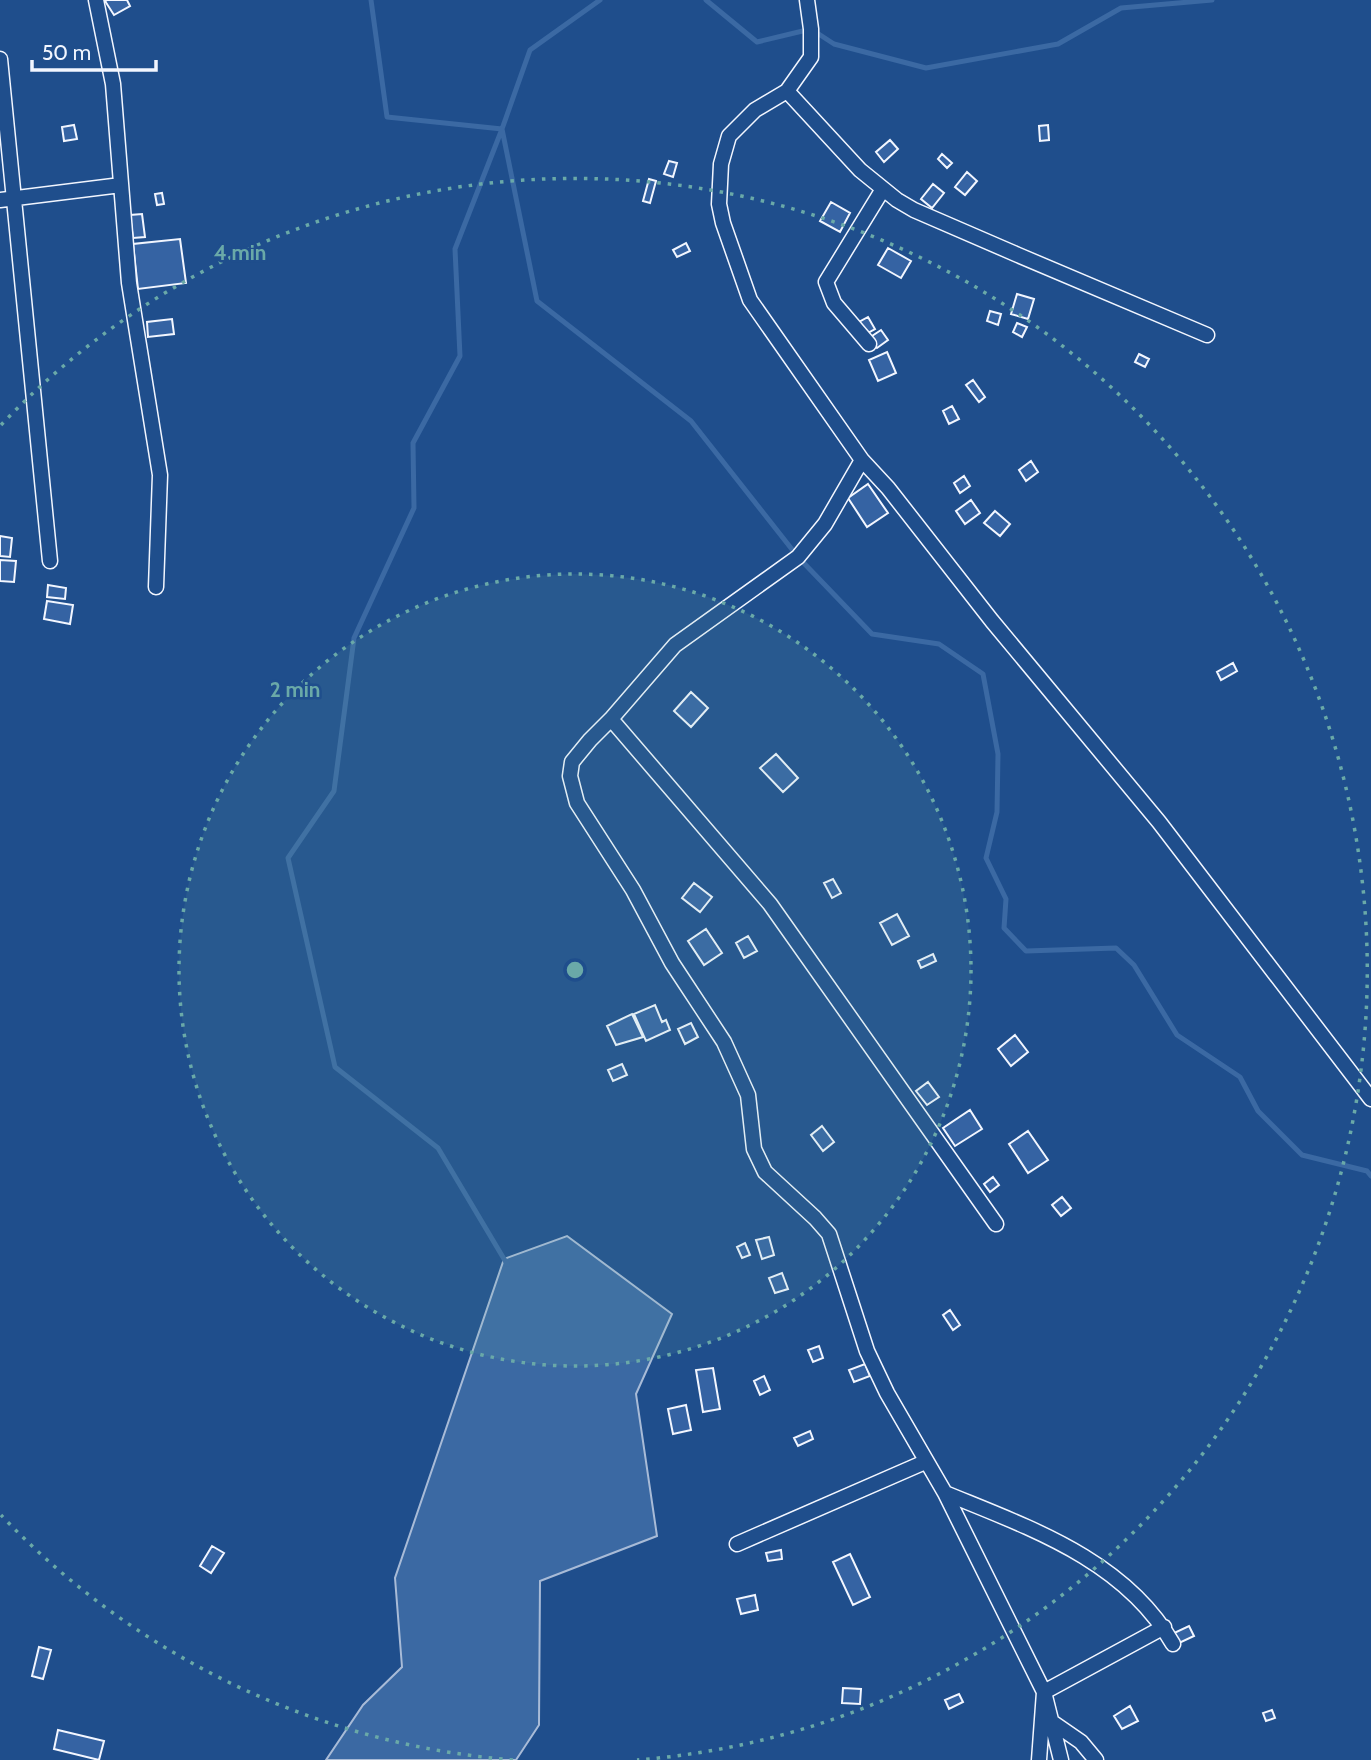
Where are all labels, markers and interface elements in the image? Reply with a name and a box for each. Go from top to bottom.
scale bar [32,28,156,72]
text: 50 m [42,40,91,65]
text: 4 min [214,240,266,265]
text: 2 min [270,677,320,702]
centre of rings [563,958,587,982]

